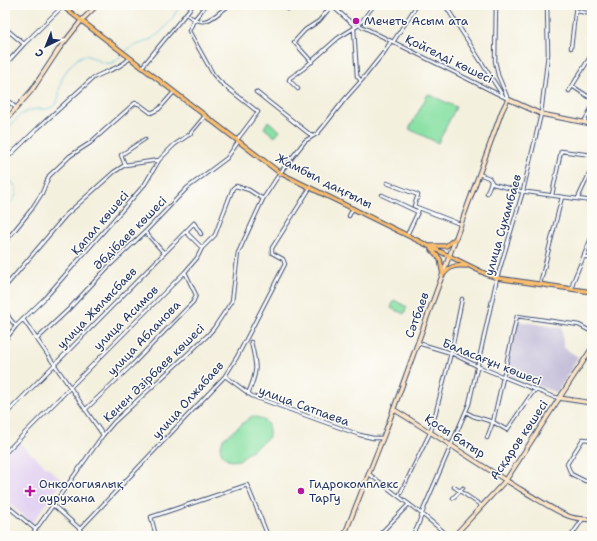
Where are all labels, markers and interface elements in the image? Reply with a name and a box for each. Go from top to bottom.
place label: Мечеть Асым ата [364,13,469,29]
marker: Мечеть Асым ата [351,16,361,26]
north arrow [26,26,66,66]
street label: Қойгелді көшесі [403,31,495,87]
text: С [32,45,47,61]
street label: Жамбыл даңғылы [273,150,375,212]
street label: улица Сухамбаев [481,172,525,278]
street label: Қапал көшесі [68,188,132,258]
street label: Әбдібаев көшесі [90,193,170,273]
street label: улица Жылысбаев [54,264,140,352]
street label: улица Асимов [90,282,162,354]
street label: Сәтбаев [401,290,433,340]
street label: улица Абланова [104,297,184,379]
street label: Кенен Әзірбаев көшесі [100,320,208,426]
street label: Баласағұн көшесі [440,335,544,389]
street label: улица Олжабаев [149,358,227,442]
street label: улица Сатпаева [256,382,352,430]
street label: Асқаров көшесі [486,397,552,483]
street label: Қосы батыр [422,410,489,462]
place label: Онкологиялық аурухана [39,476,124,506]
place label: Гидрокомплекс ТарГу [309,476,399,506]
marker: Онкологиялық аурухана [24,485,36,497]
marker: Гидрокомплекс ТарГу [296,486,306,496]

